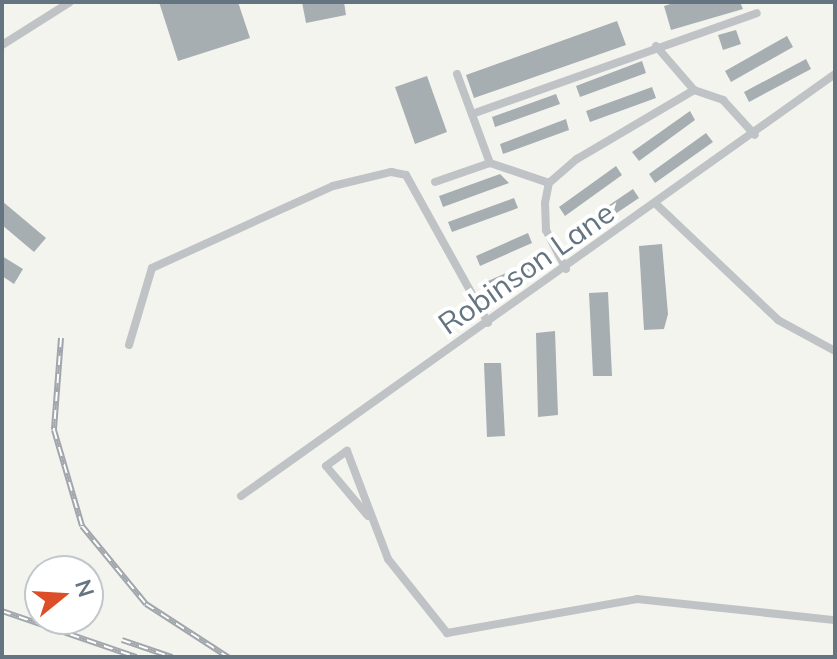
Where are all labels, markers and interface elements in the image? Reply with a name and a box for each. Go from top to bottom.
street label: Robinson Lane [431,194,621,342]
north arrow [24,555,104,635]
text: N [69,576,101,600]

